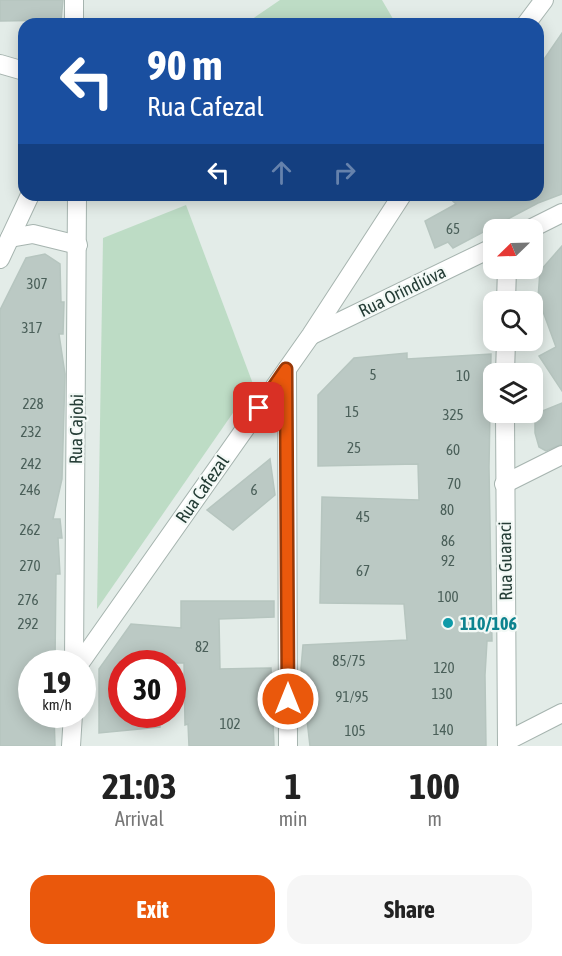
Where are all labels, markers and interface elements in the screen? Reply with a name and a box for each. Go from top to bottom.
text: 90 m [147,41,222,89]
icon: left [48,42,126,120]
text: Rua Cafezal [147,91,264,122]
icon: left [202,156,235,189]
icon: ahead [265,156,298,189]
icon: right [328,156,361,189]
north arrow [483,219,543,279]
map controls [483,219,543,423]
house number: 65 [446,220,460,237]
street label: Rua Orindiúva [355,261,449,321]
house number: 307 [26,275,48,292]
button: search [483,291,543,351]
house number: 317 [21,319,43,336]
button: layers [483,363,543,423]
house number: 5 [369,366,377,383]
house number: 10 [456,367,470,384]
pin [233,382,284,433]
icon: arrive [242,391,275,424]
street label: Rua Cajobi [65,394,87,464]
house number: 228 [22,395,44,412]
house number: 15 [345,403,359,420]
house number: 325 [442,406,464,423]
house number: 232 [20,423,42,440]
house number: 25 [347,439,361,456]
house number: 60 [446,441,460,458]
street label: Rua Cafezal [171,451,233,527]
house number: 242 [20,455,42,472]
house number: 70 [447,475,461,492]
house number: 246 [19,481,41,498]
house number: 6 [250,481,258,498]
house number: 80 [440,501,454,518]
house number: 45 [356,508,370,525]
house number: 262 [19,521,41,538]
street label: Rua Guaraci [494,521,516,601]
house number: 86 [441,532,455,549]
house number: 92 [441,552,455,569]
house number: 270 [19,557,41,574]
house number: 67 [356,562,370,579]
house number: 100 [437,588,459,605]
house number: 276 [17,591,39,608]
place label: 110/106 [460,613,517,634]
house number: 292 [17,615,39,632]
marker: 110/106 [441,616,455,630]
house number: 82 [195,638,209,655]
speed limit sign: 30 [108,650,186,728]
house number: 85/75 [332,652,366,669]
house number: 120 [433,659,455,676]
text: 19 [43,665,71,699]
position arrow [256,667,320,731]
house number: 130 [431,685,453,702]
house number: 91/95 [335,688,369,705]
text: km/h [42,696,72,713]
house number: 102 [219,715,241,732]
house number: 140 [432,721,454,738]
house number: 105 [344,722,366,739]
text: 21:03 [102,765,177,807]
text: 1 [285,765,301,807]
text: 100 [409,765,460,807]
text: Arrival [115,807,164,830]
text: min [279,807,307,830]
text: m [427,807,442,830]
button: Exit [30,875,275,944]
button: Share [287,875,532,944]

